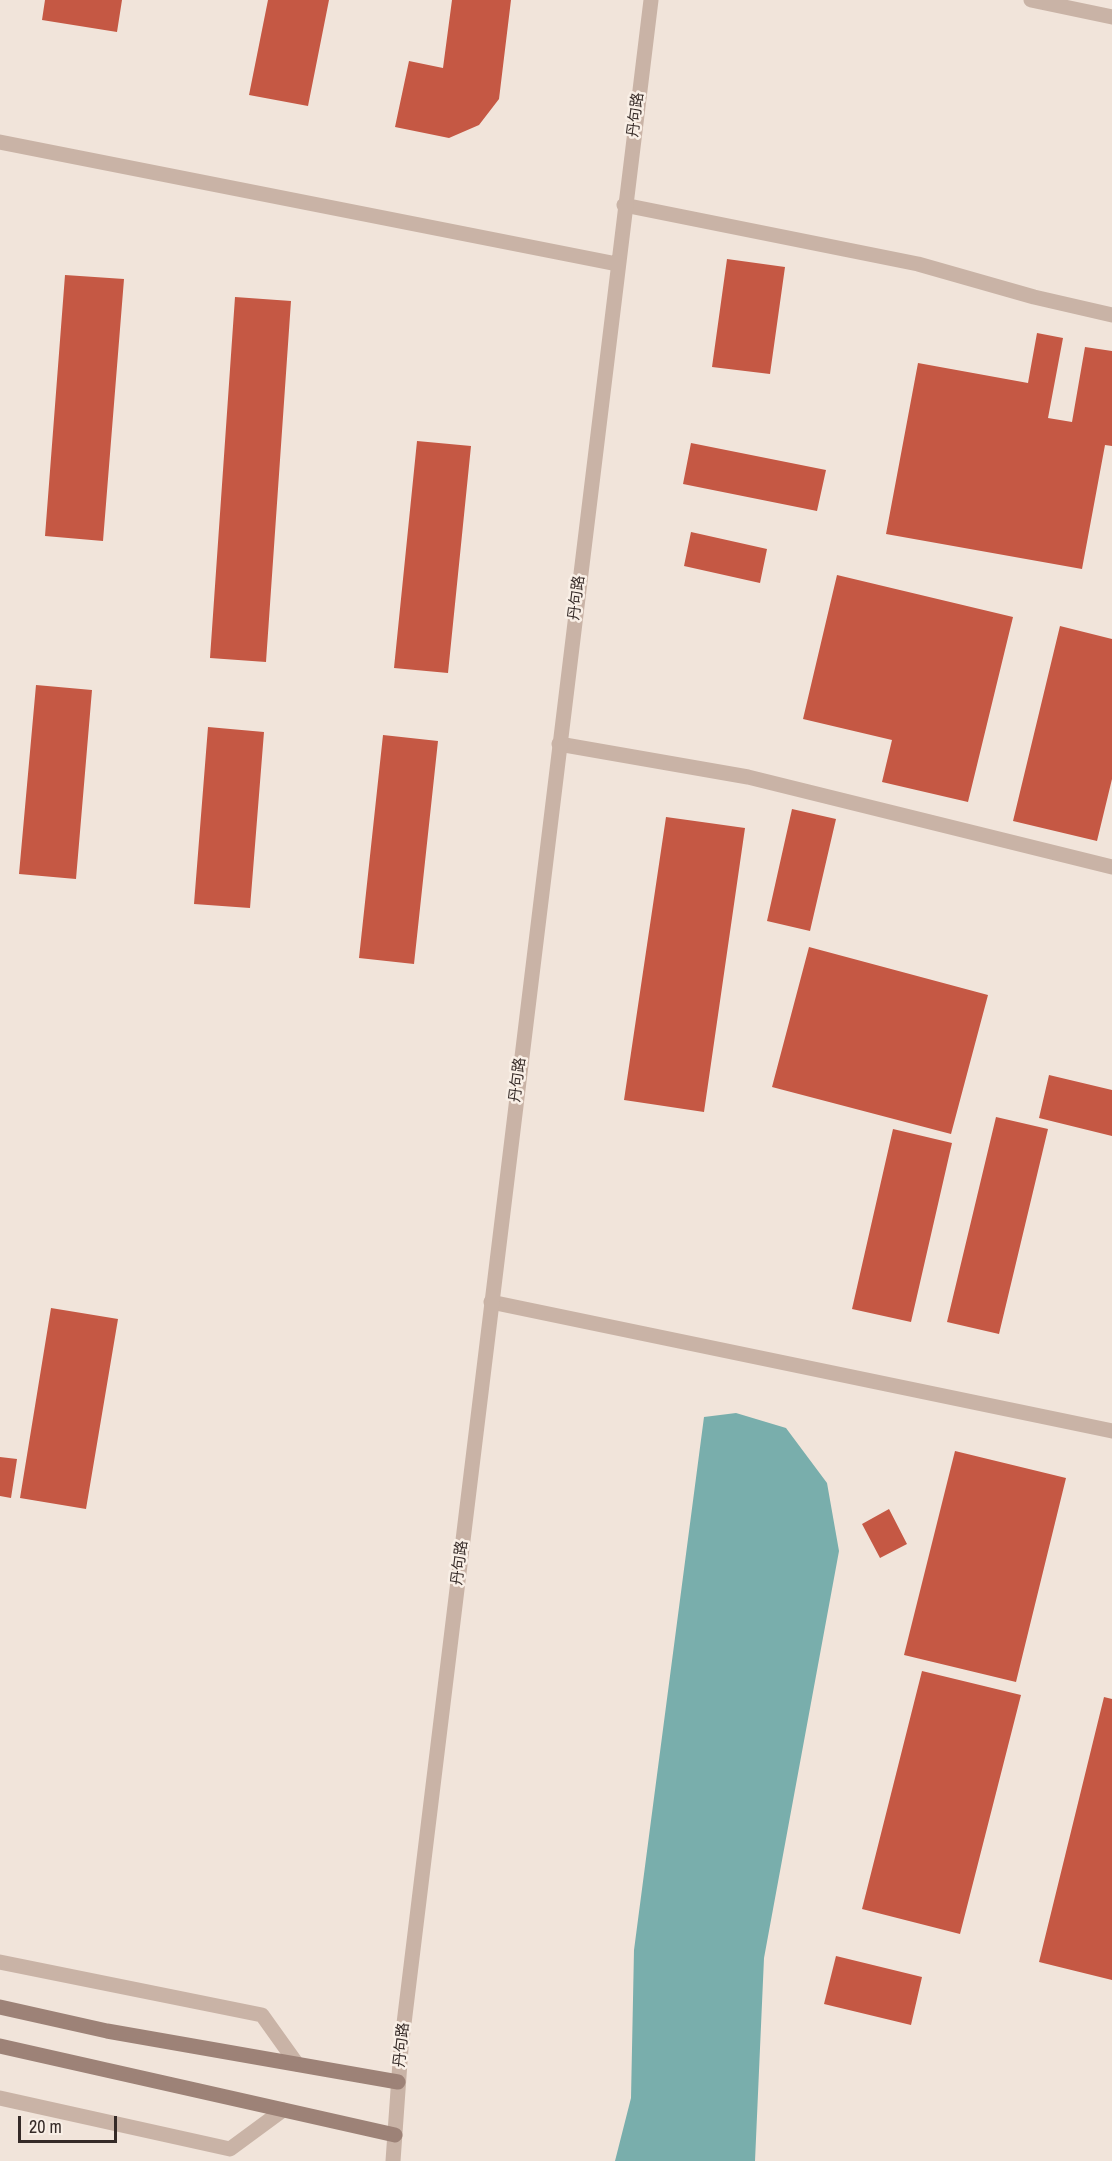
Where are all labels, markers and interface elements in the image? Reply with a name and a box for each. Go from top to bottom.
street label: 丹句路 [624,92,648,138]
street label: 丹句路 [565,575,589,621]
street label: 丹句路 [506,1057,530,1103]
street label: 丹句路 [448,1540,472,1586]
street label: 丹句路 [391,2022,413,2068]
scale bar [21,2104,120,2142]
text: 20 m [29,2114,62,2139]

